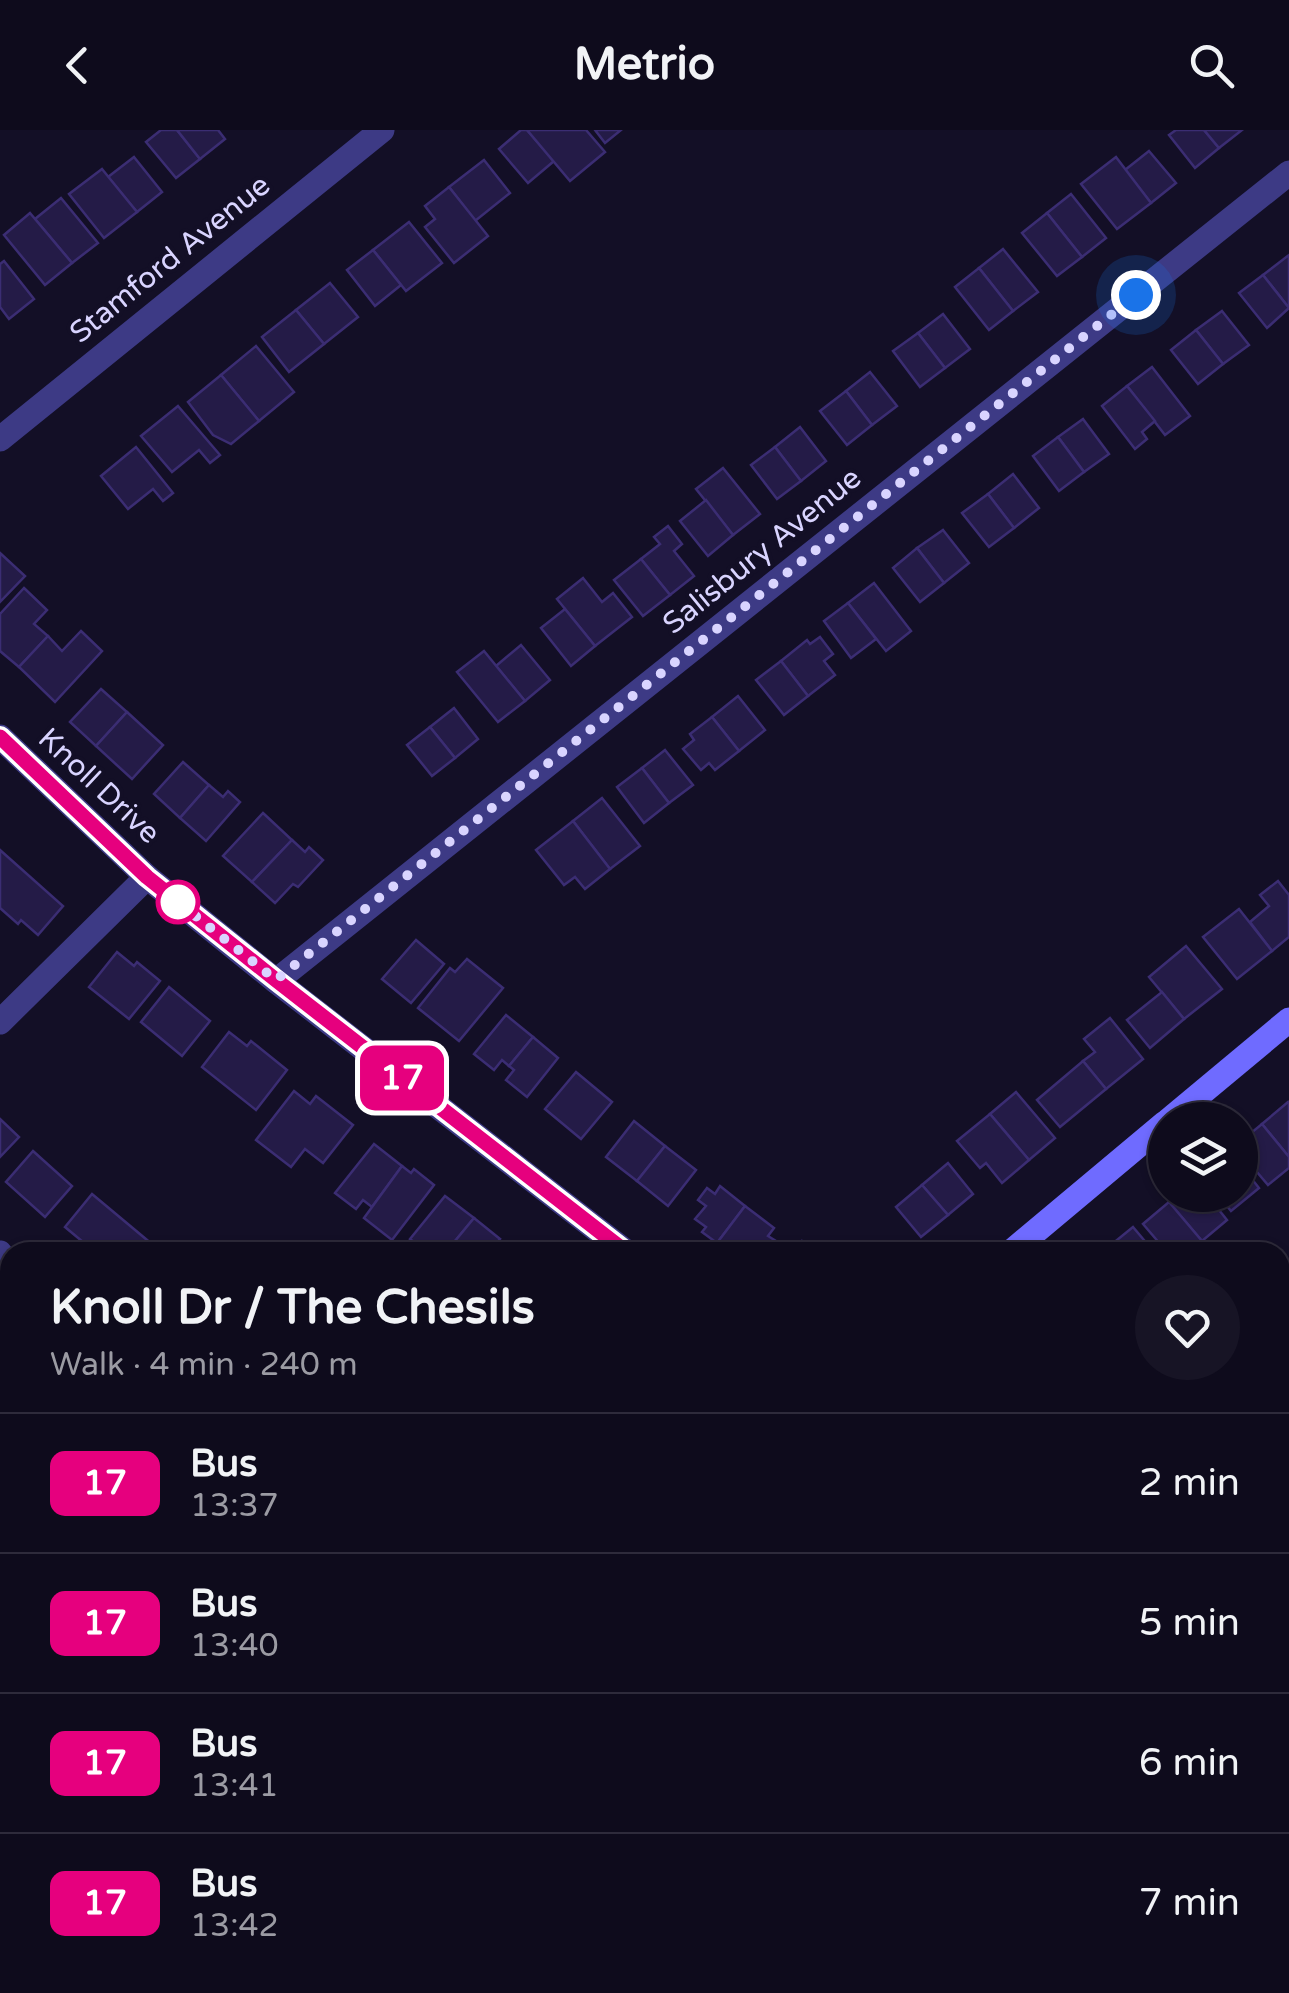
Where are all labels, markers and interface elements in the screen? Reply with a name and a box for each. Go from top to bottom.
icon: back [50,38,105,93]
text: Metrio [574,38,715,92]
icon: search [1184,38,1239,93]
street label: Stamford Avenue [62,167,278,351]
your location [1111,270,1161,320]
street label: Salisbury Avenue [655,460,869,642]
street label: Knoll Drive [30,720,168,852]
unlabelled marker [157,881,199,923]
line badge: 17 [357,1046,447,1110]
text: 17 [380,1057,424,1099]
map controls [1148,1102,1258,1212]
button: layers [1148,1102,1258,1212]
button: heart [1135,1275,1240,1380]
text: Knoll Dr / The Chesils [50,1279,535,1337]
text: Walk · 4 min · 240 m [50,1346,358,1384]
text: Bus [190,1441,257,1487]
text: 2 min [1139,1460,1240,1506]
text: 17 [83,1462,127,1504]
text: 13:37 [190,1487,279,1525]
text: Bus [190,1581,257,1627]
text: 5 min [1139,1600,1240,1646]
text: 17 [83,1602,127,1644]
text: 13:40 [190,1627,279,1665]
text: Bus [190,1721,257,1767]
text: 6 min [1139,1740,1240,1786]
text: 17 [83,1742,127,1784]
text: 13:41 [190,1767,279,1805]
text: Bus [190,1861,257,1907]
text: 7 min [1139,1880,1240,1926]
text: 17 [83,1882,127,1924]
text: 13:42 [190,1907,279,1945]

